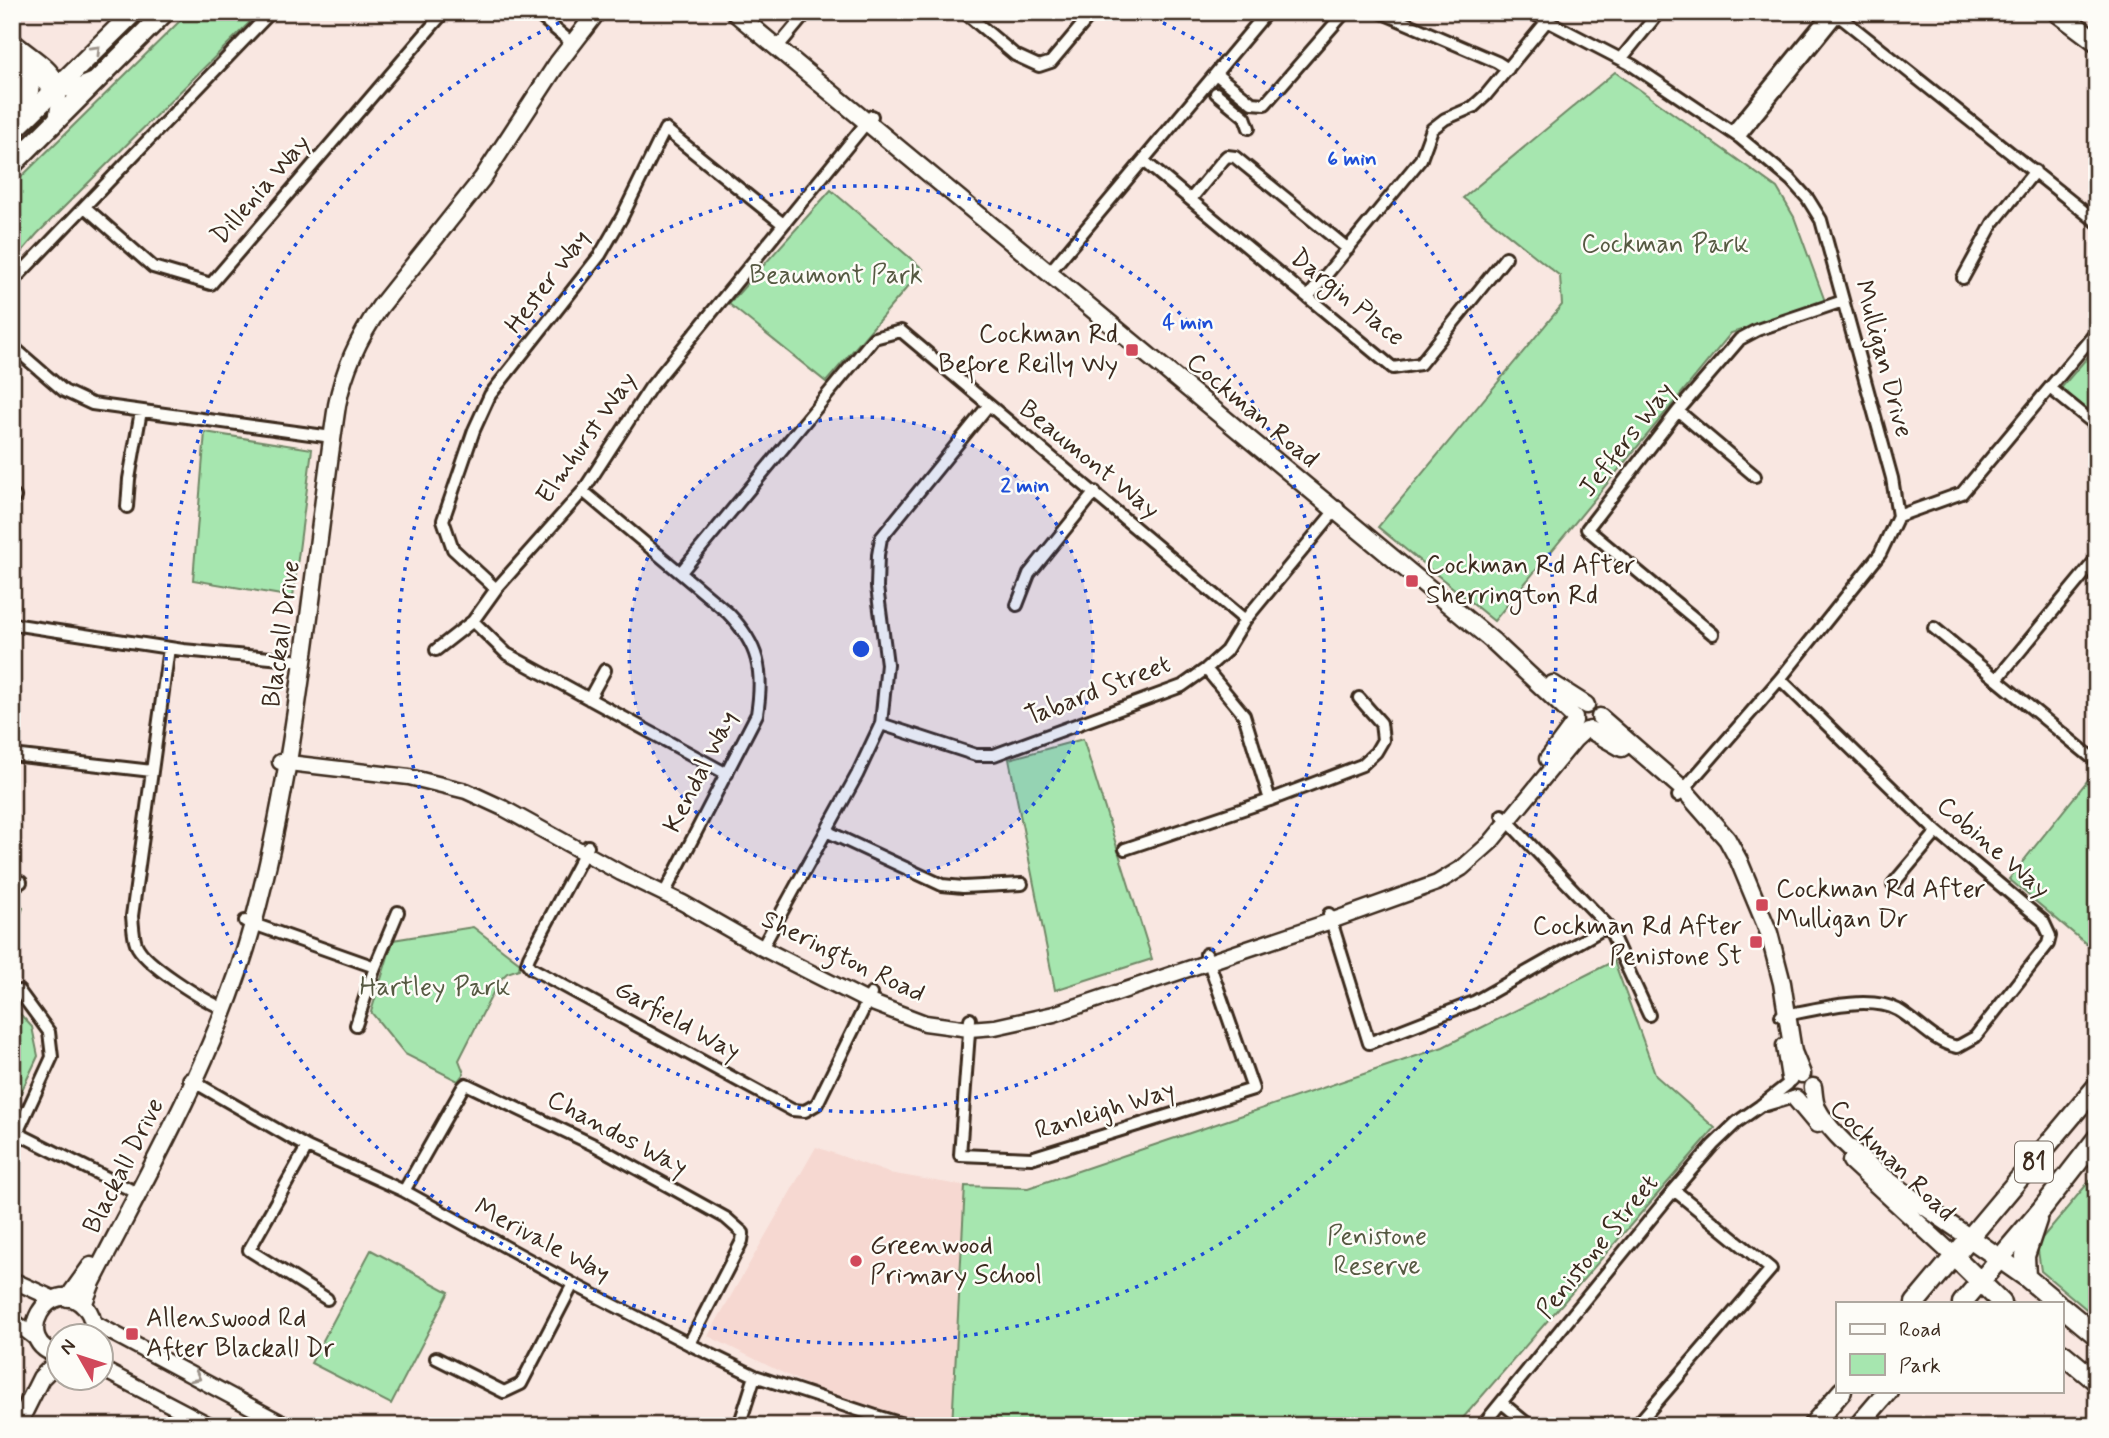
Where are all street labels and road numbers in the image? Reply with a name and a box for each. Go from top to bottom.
street label: Dillenia Way [204,128,318,252]
street label: Hester Way [498,223,598,341]
street label: Dargin Place [1281,241,1411,356]
street label: Mulligan Drive [1846,276,1920,442]
street label: Cockman Road [1179,346,1325,476]
street label: Elmhurst Way [529,365,645,511]
street label: Jeffers Way [1571,376,1683,504]
street label: Beaumont Way [1011,393,1167,527]
street label: Blackall Drive [255,558,309,710]
street label: Tabard Street [1020,648,1176,734]
street label: Kendal Way [656,705,746,839]
street label: Cobine Way [1929,789,2057,907]
street label: Sherington Road [754,903,930,1014]
street label: Garfield Way [608,972,746,1070]
street label: Ranleigh Way [1031,1074,1179,1148]
street label: Chandos Way [541,1083,693,1185]
street label: Blackall Drive [75,1092,173,1240]
street label: Cockman Road [1822,1092,1962,1230]
road number: 81 [2015,1142,2053,1182]
street label: Penistone Street [1529,1168,1667,1326]
street label: Merivale Way [468,1191,616,1291]

